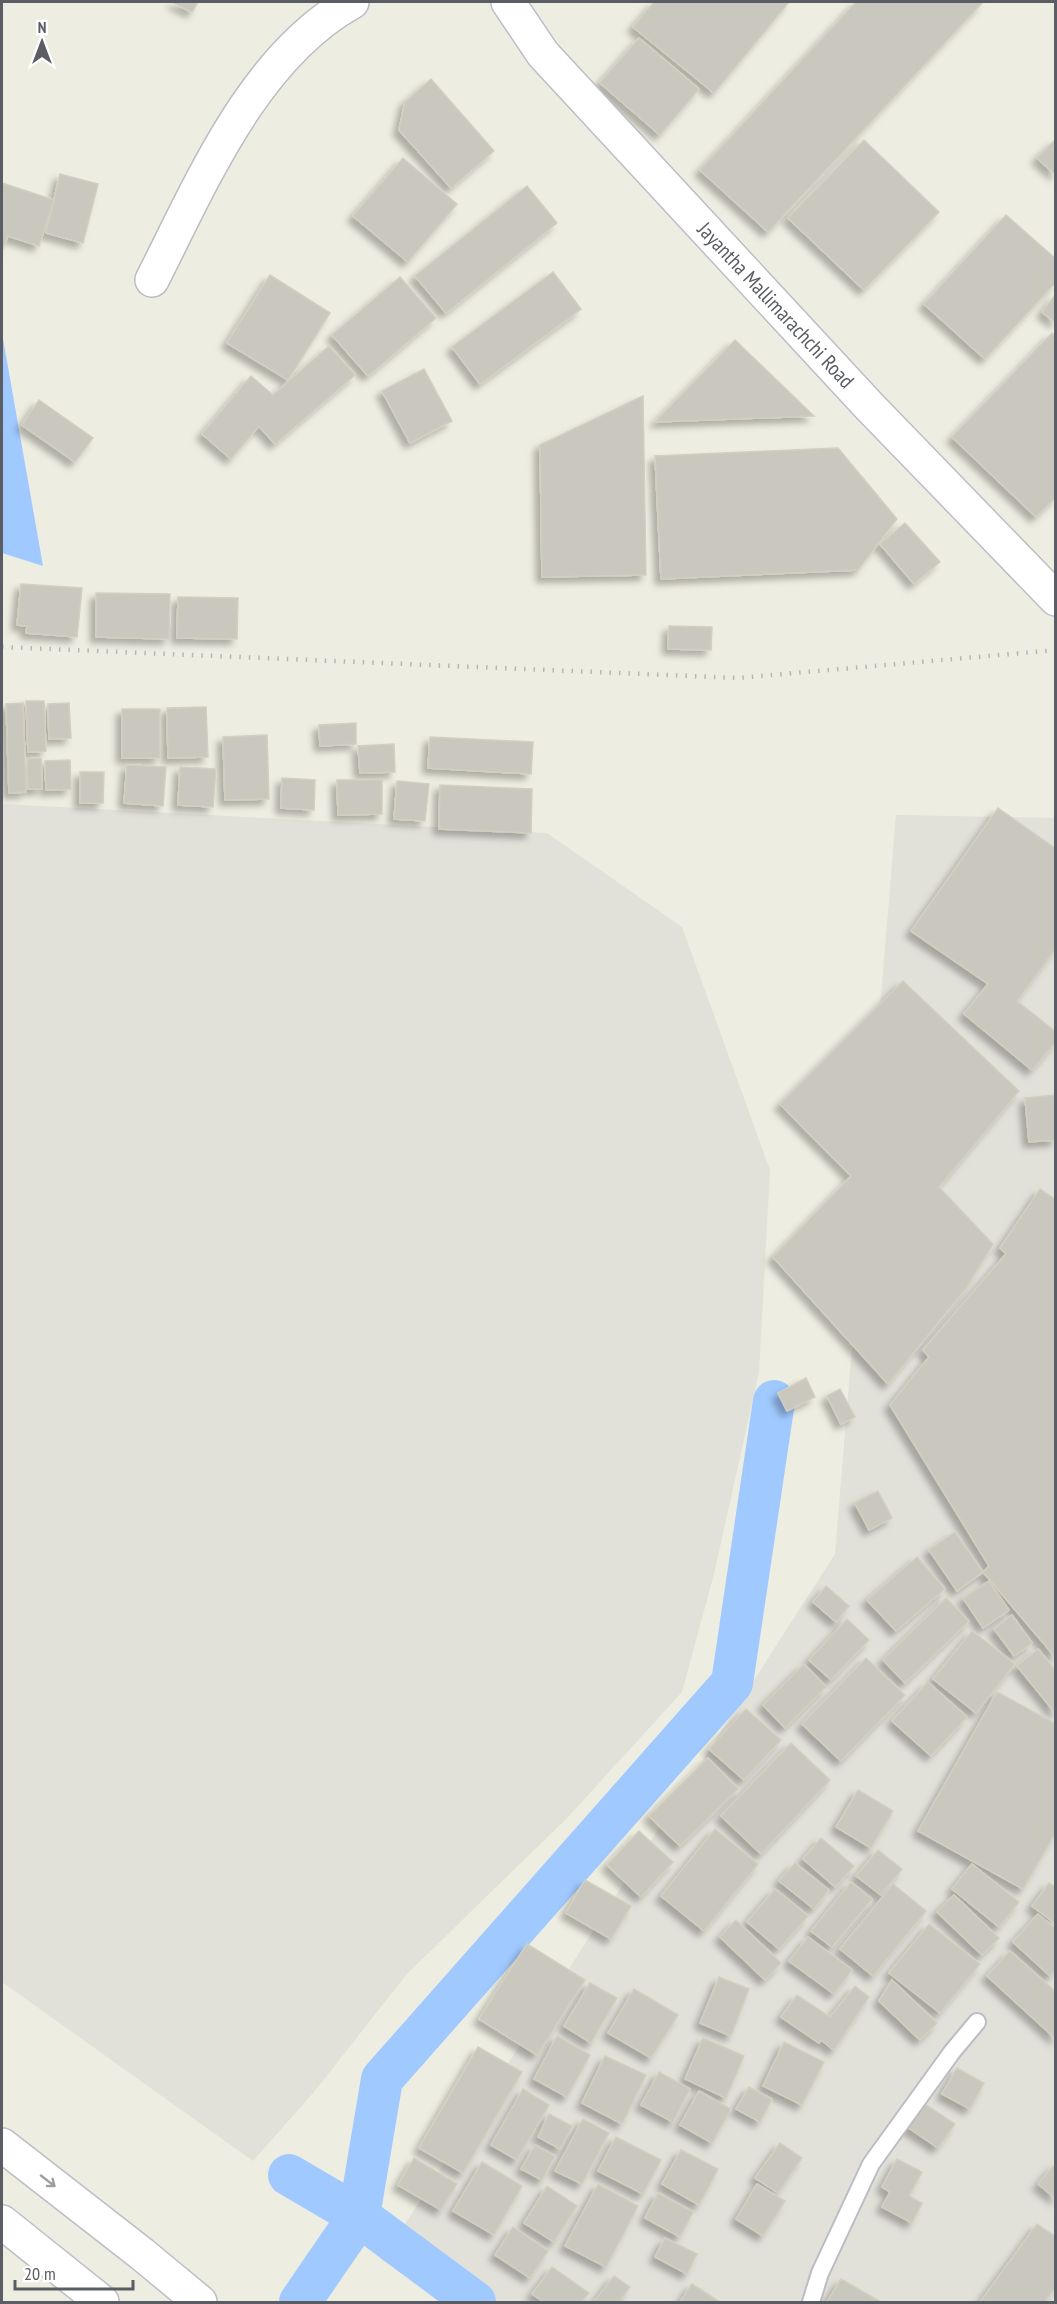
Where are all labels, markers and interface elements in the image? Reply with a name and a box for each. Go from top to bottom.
north arrow [12,12,72,72]
text: N [38,17,46,37]
street label: Jayantha Mallimarachchi Road [691,216,860,394]
one-way arrow [39,2175,55,2188]
scale bar [15,2253,134,2291]
text: 20 m [24,2262,56,2285]

